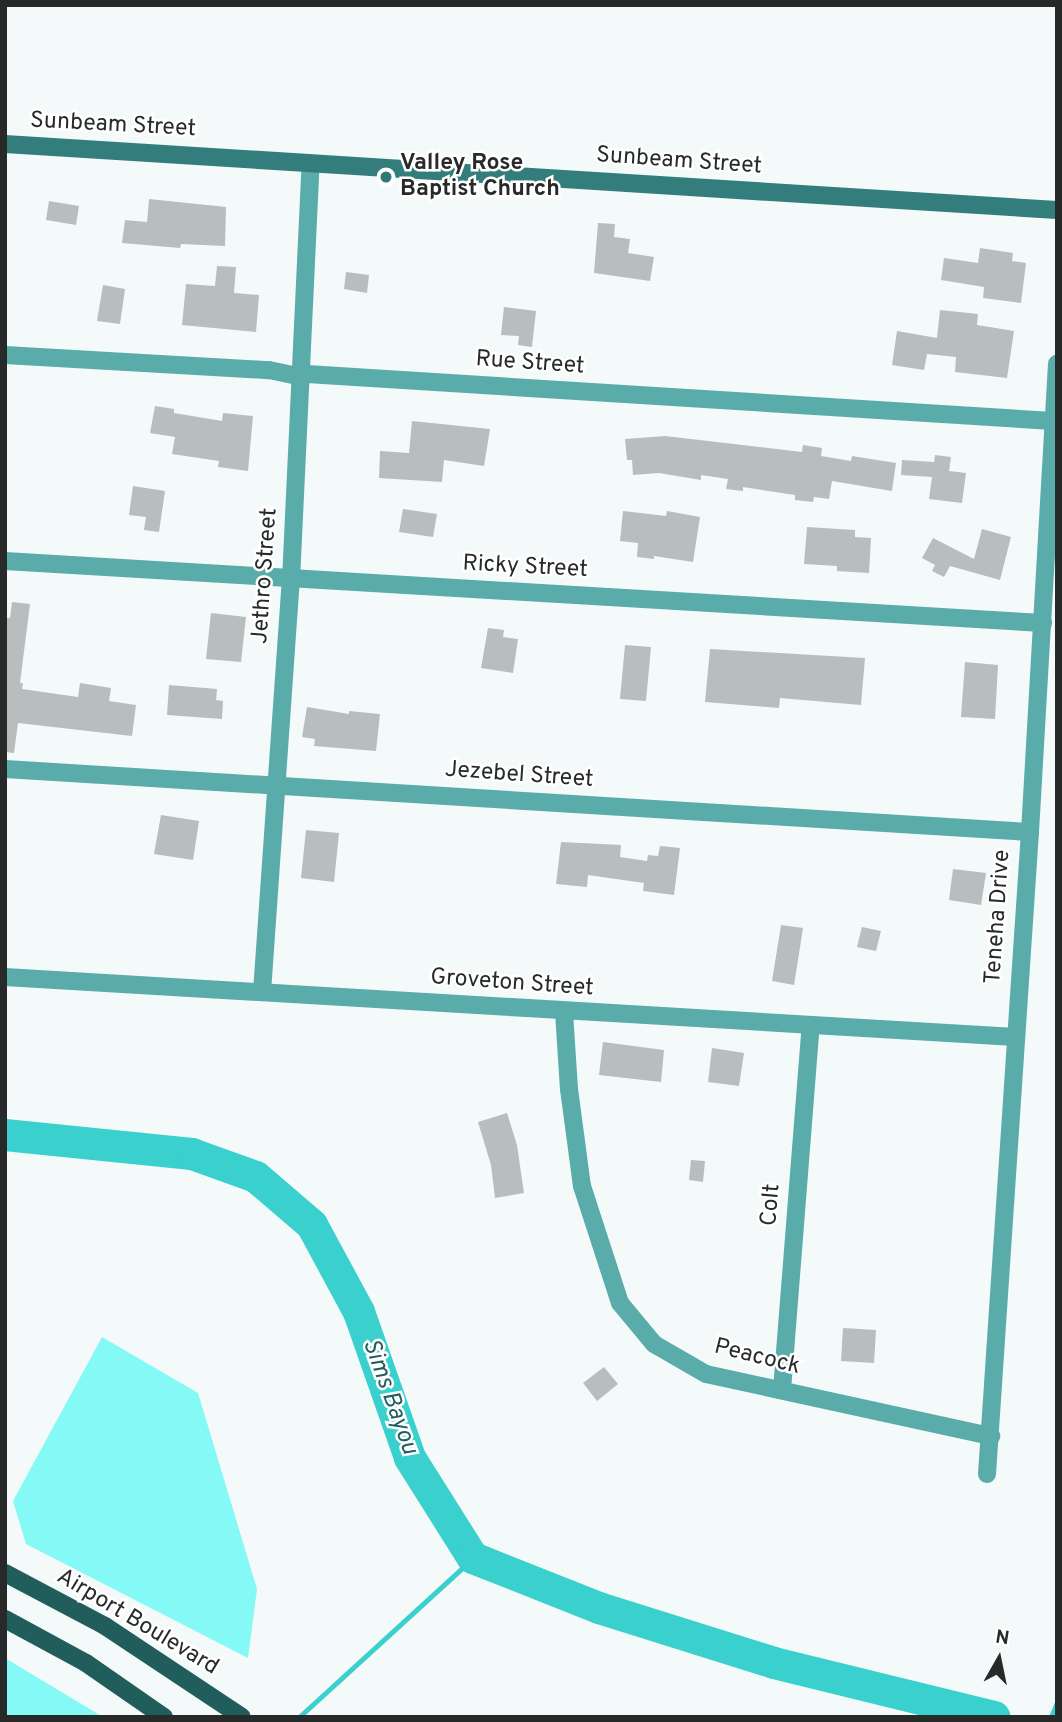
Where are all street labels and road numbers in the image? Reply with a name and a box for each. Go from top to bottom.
street label: Sunbeam Street [29,108,197,144]
street label: Sunbeam Street [595,142,763,182]
street label: Rue Street [475,346,585,382]
street label: Jethro Street [247,507,285,645]
street label: Ricky Street [462,551,588,585]
street label: Jezebel Street [444,757,594,795]
street label: Teneha Drive [981,849,1017,985]
street label: Groveton Street [429,965,595,1003]
street label: Colt [756,1183,788,1227]
street label: Peacock [711,1334,803,1382]
street label: Airport Boulevard [51,1564,223,1682]

